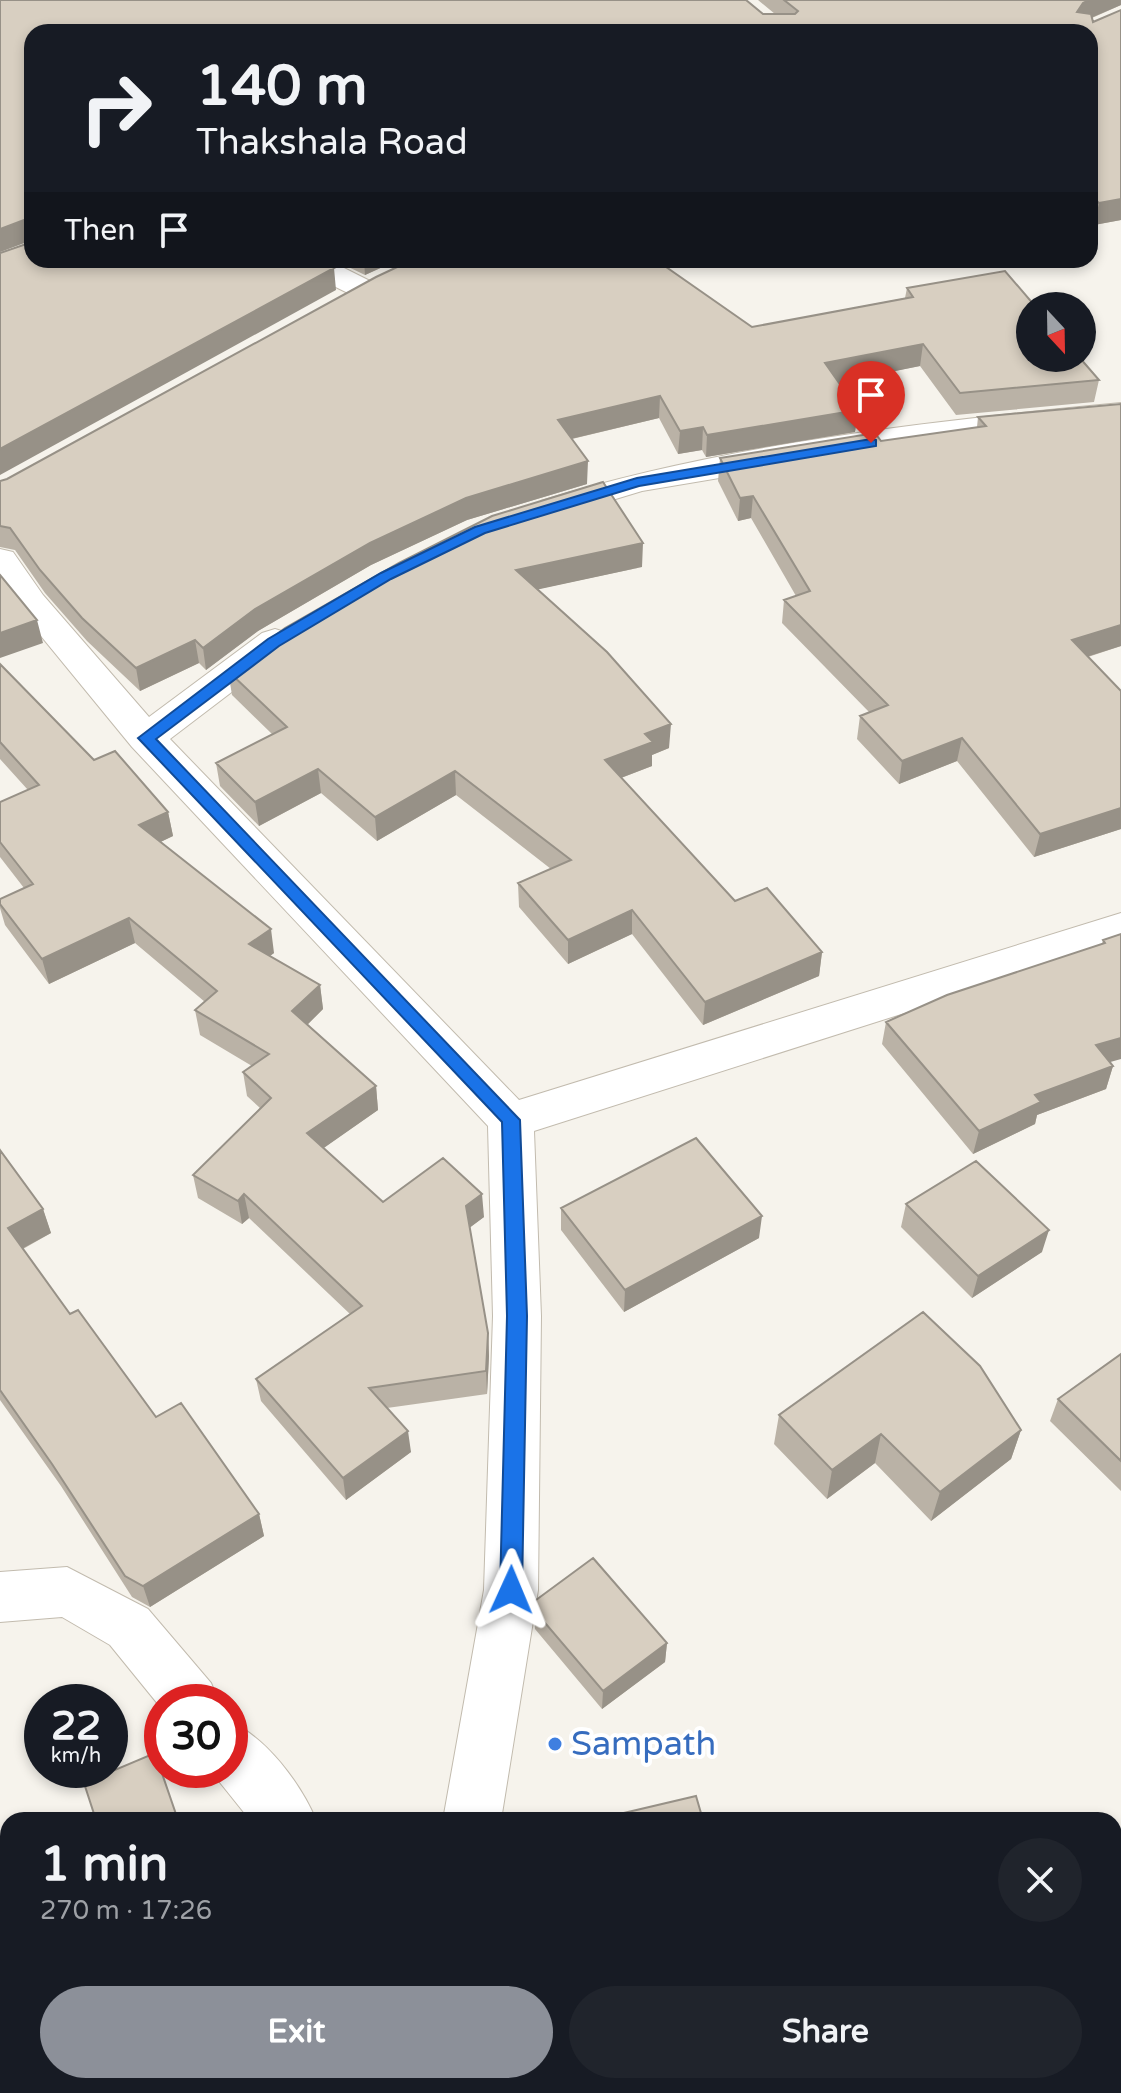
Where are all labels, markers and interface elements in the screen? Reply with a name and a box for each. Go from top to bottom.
text: 140 m [196,53,367,120]
icon: right [64,56,168,160]
text: Thakshala Road [196,121,468,164]
icon: arrive [152,208,196,252]
text: Then [64,212,136,249]
north arrow [1016,292,1096,372]
map controls [1016,292,1096,372]
pin [837,361,905,443]
icon: arrive [849,373,893,417]
position arrow [469,1548,553,1632]
speed limit sign: 30 [144,1684,248,1788]
text: 22 [51,1702,101,1750]
place label: Sampath [571,1724,716,1765]
marker: Sampath [546,1735,564,1753]
text: km/h [51,1744,101,1768]
text: 1 min [40,1836,168,1894]
button: close [998,1838,1082,1922]
text: 270 m · 17:26 [40,1895,212,1926]
button: Exit [40,1986,553,2078]
button: Share [569,1986,1082,2078]

